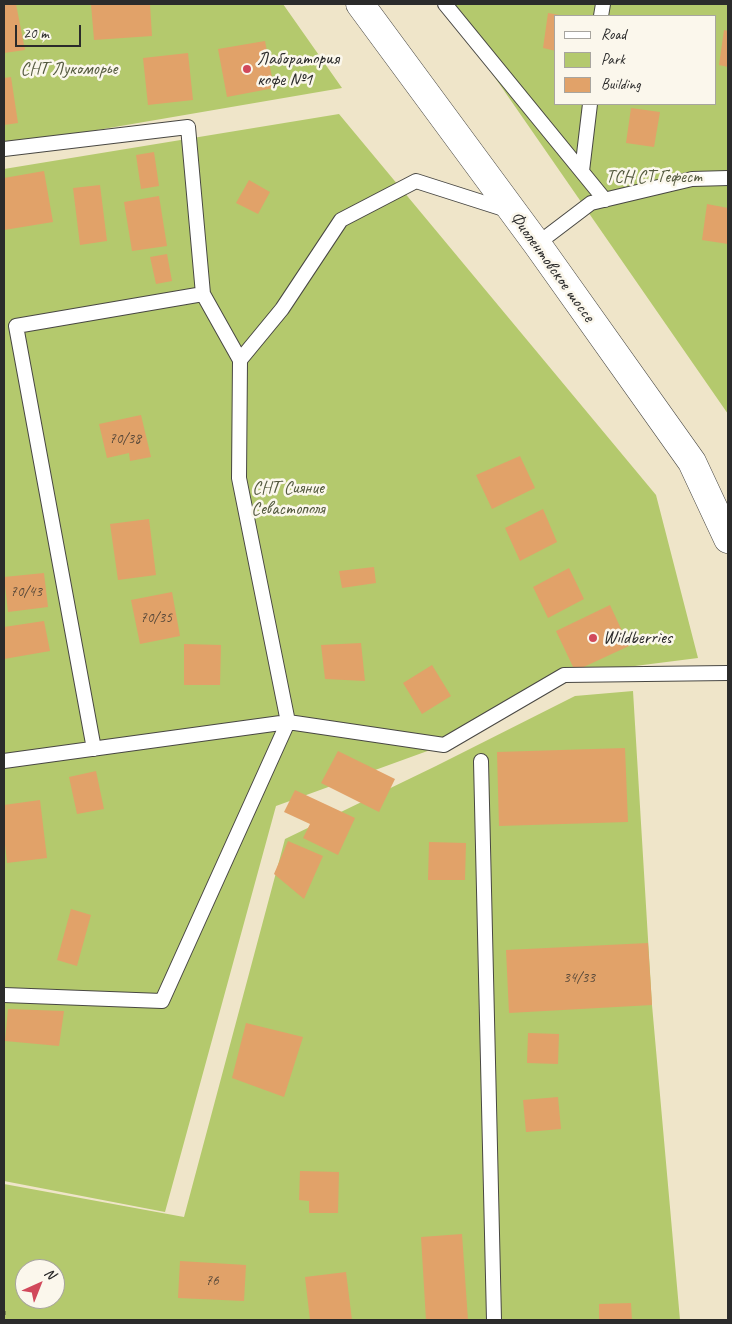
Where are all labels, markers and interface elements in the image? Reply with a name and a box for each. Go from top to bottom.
scale bar [18,15,84,47]
legend [554,15,717,105]
text: 20 m [23,24,49,43]
text: Road [601,25,626,44]
place label: Лаборатория кофе №1 [257,48,339,90]
text: Park [601,50,625,69]
park label: СНТ Лукоморье [21,58,117,80]
marker: Лаборатория кофе №1 [241,63,253,75]
text: Building [601,75,640,94]
park label: ТСН СТ Гефест [606,166,702,188]
street label: Фиолентовское шоссе [505,208,599,326]
house number: 70/38 [109,430,141,448]
park label: СНТ Сияние Севастополя [251,477,325,520]
house number: 70/43 [10,583,42,601]
house number: 70/35 [140,609,172,627]
place label: Wildberries [603,627,672,649]
marker: Wildberries [587,632,599,644]
house number: 34/33 [563,969,595,987]
north arrow [15,1259,65,1309]
text: N [41,1264,59,1283]
house number: 76 [205,1272,219,1290]

